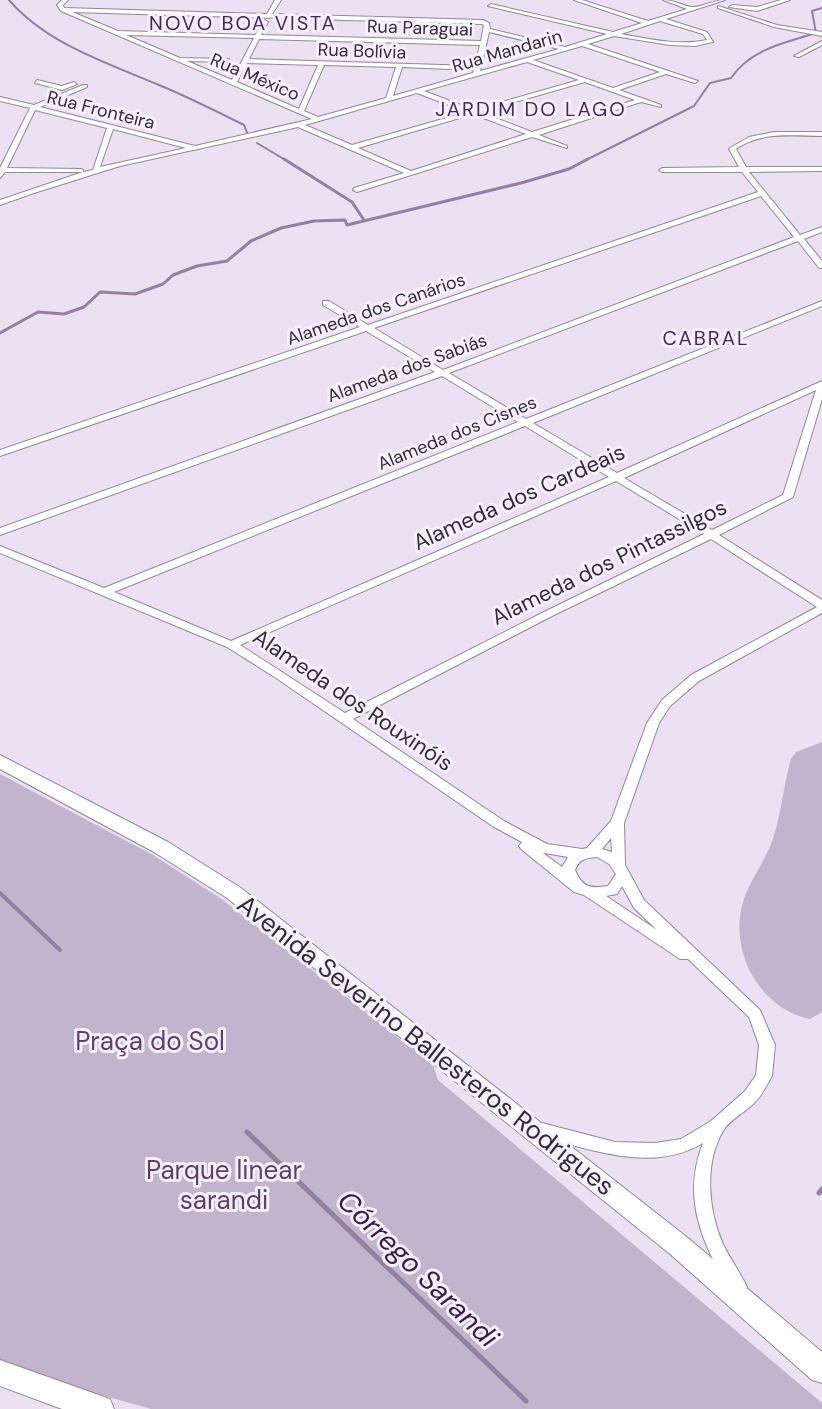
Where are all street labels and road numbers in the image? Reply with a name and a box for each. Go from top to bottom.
street label: Rua Paraguai [366,14,474,42]
street label: Rua Mandarin [449,24,565,78]
street label: Rua Bolívia [317,37,407,65]
street label: Rua México [207,47,303,107]
street label: Rua Fronteira [45,85,157,135]
street label: Alameda dos Canários [284,267,468,351]
street label: Alameda dos Sabiás [324,328,490,408]
street label: Alameda dos Cisnes [374,390,540,476]
street label: Alameda dos Cardeais [409,437,629,557]
street label: Alameda dos Pintassilgos [487,492,731,632]
street label: Alameda dos Rouxinóis [247,622,459,778]
street label: Avenida Severino Ballesteros Rodrigues [230,887,622,1203]

